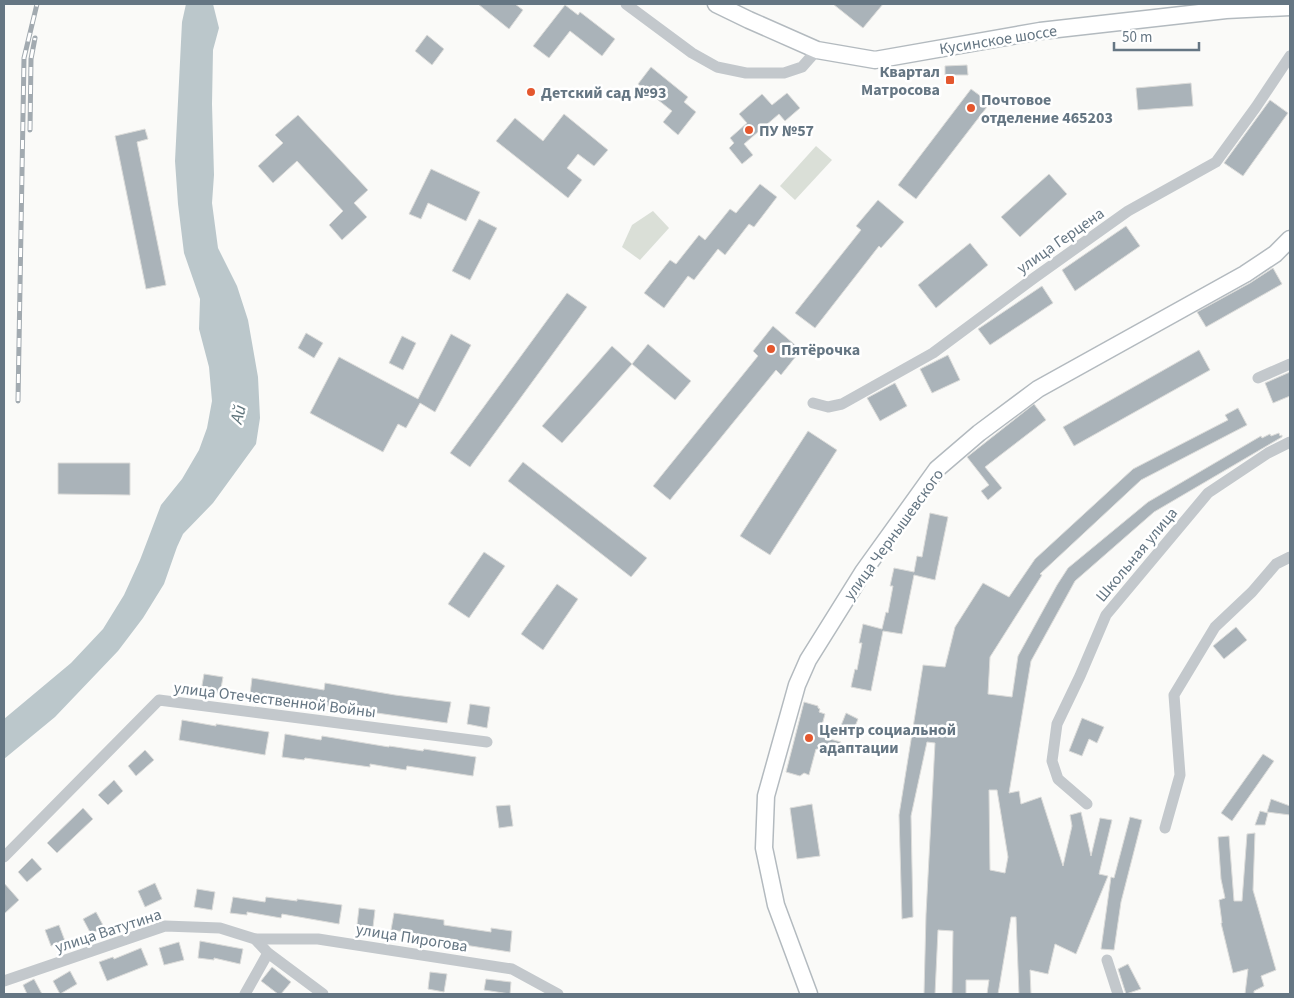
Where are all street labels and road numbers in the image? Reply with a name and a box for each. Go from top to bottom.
street label: Кусинское шоссе [938,20,1059,60]
street label: улица Герцена [1012,203,1109,279]
street label: улица Чернышевского [839,464,949,605]
street label: Школьная улица [1091,503,1183,607]
street label: улица Отечественной Войны [173,677,377,723]
street label: улица Ватутина [52,903,164,959]
street label: улица Пирогова [354,918,469,958]

